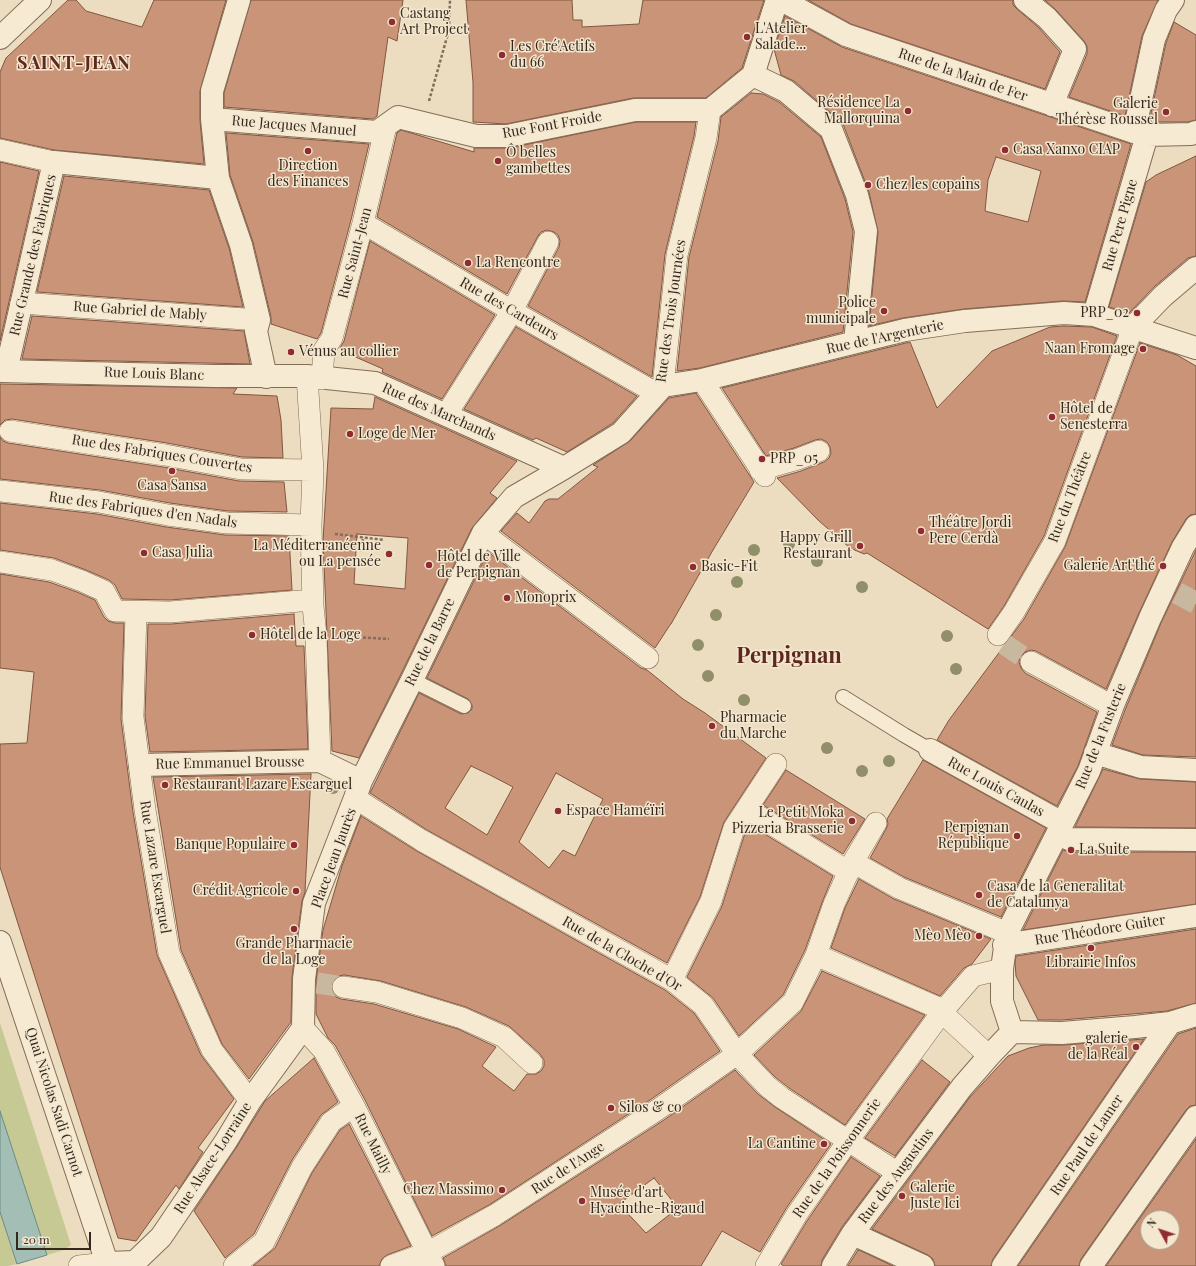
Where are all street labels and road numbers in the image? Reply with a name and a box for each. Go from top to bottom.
street label: Rue de la Main de Fer [896,45,1030,105]
street label: Rue Font Froide [501,108,603,142]
street label: Rue Jacques Manuel [231,112,357,140]
street label: Rue Grande des Fabriques [6,173,60,337]
street label: Rue Pere Pigne [1099,177,1141,273]
street label: Rue Saint-Jean [335,206,375,300]
street label: Rue des Trois Journées [653,239,689,383]
street label: Rue des Cardeurs [457,274,561,344]
street label: Rue Gabriel de Mably [73,298,207,324]
street label: Rue de l'Argenterie [825,316,945,358]
street label: Rue Louis Blanc [104,364,204,384]
street label: Rue des Marchands [380,379,498,445]
street label: Rue des Fabriques Couvertes [71,431,253,477]
street label: Rue du Théâtre [1045,449,1095,545]
street label: Rue des Fabriques d'en Nadals [48,488,238,532]
street label: Rue de la Barre [401,595,459,689]
street label: Rue de la Fusterie [1072,681,1130,791]
street label: Rue Emmanuel Brousse [155,753,305,773]
street label: Rue Louis Caulas [945,754,1047,820]
street label: Rue Lazare Escarguel [136,799,174,935]
street label: Place Jean Jaurès [308,806,360,910]
street label: Rue Théodore Guiter [1033,911,1167,949]
street label: Rue de la Cloche d'Or [559,913,685,995]
street label: Quai Nicolas Sadi Carnot [22,1025,86,1179]
street label: Rue Paul de Lamer [1047,1091,1127,1199]
street label: Rue de la Poissonnerie [789,1095,885,1221]
street label: Rue Alsace-Lorraine [171,1099,255,1217]
street label: Rue Mailly [351,1111,395,1177]
street label: Rue des Augustins [855,1125,937,1227]
street label: Rue de l'Ange [528,1138,608,1198]

